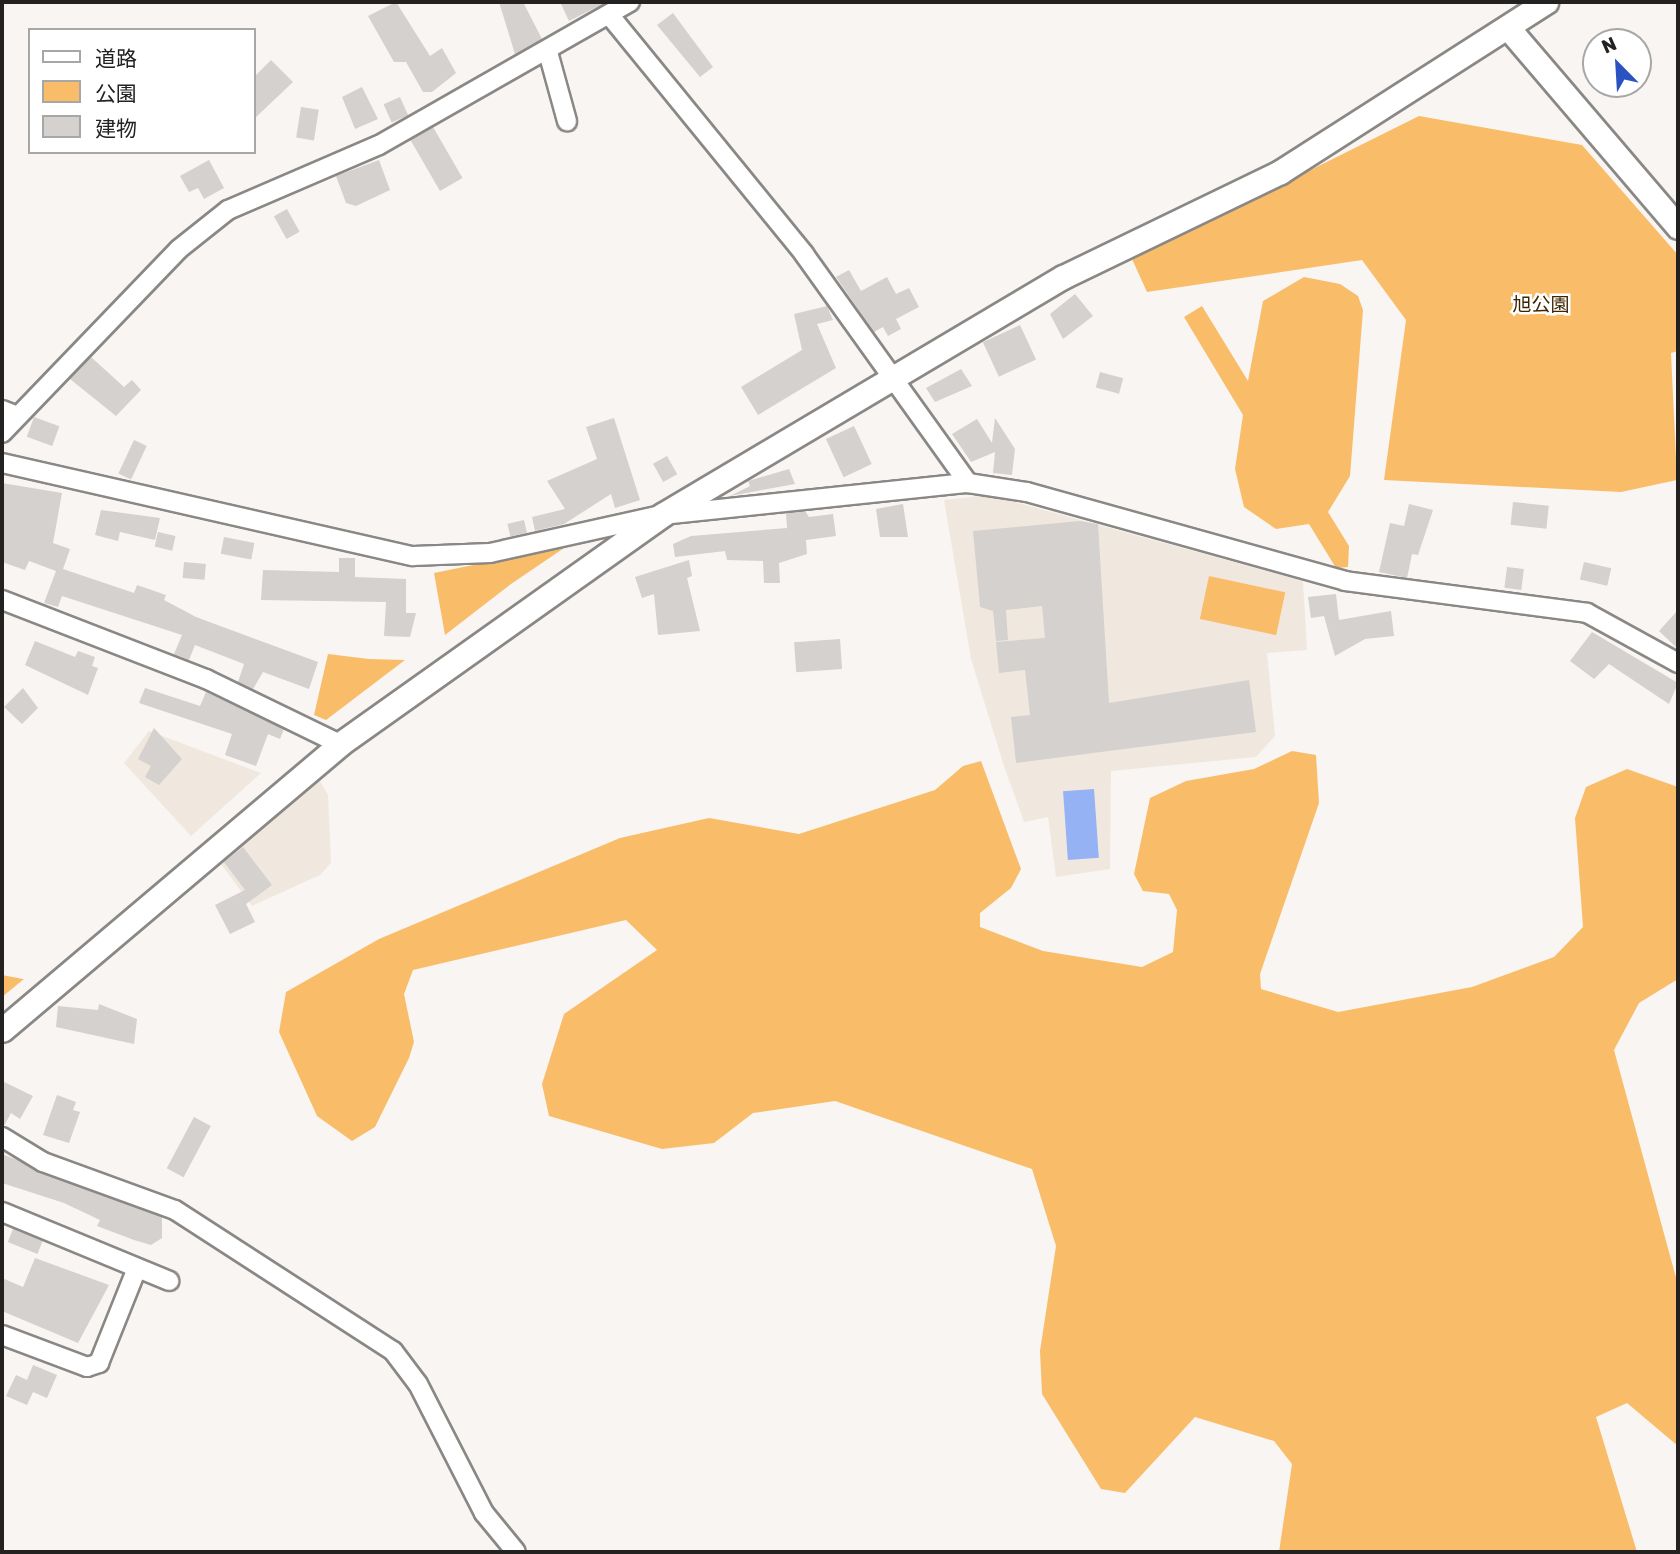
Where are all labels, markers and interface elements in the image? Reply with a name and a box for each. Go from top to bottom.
legend [28,28,256,154]
north arrow [1582,28,1652,98]
text: N [1598,32,1620,58]
text: 道路 [95,46,137,71]
text: 公園 [95,81,137,106]
text: 建物 [95,116,137,141]
park label: 旭公園 [1513,294,1569,316]

